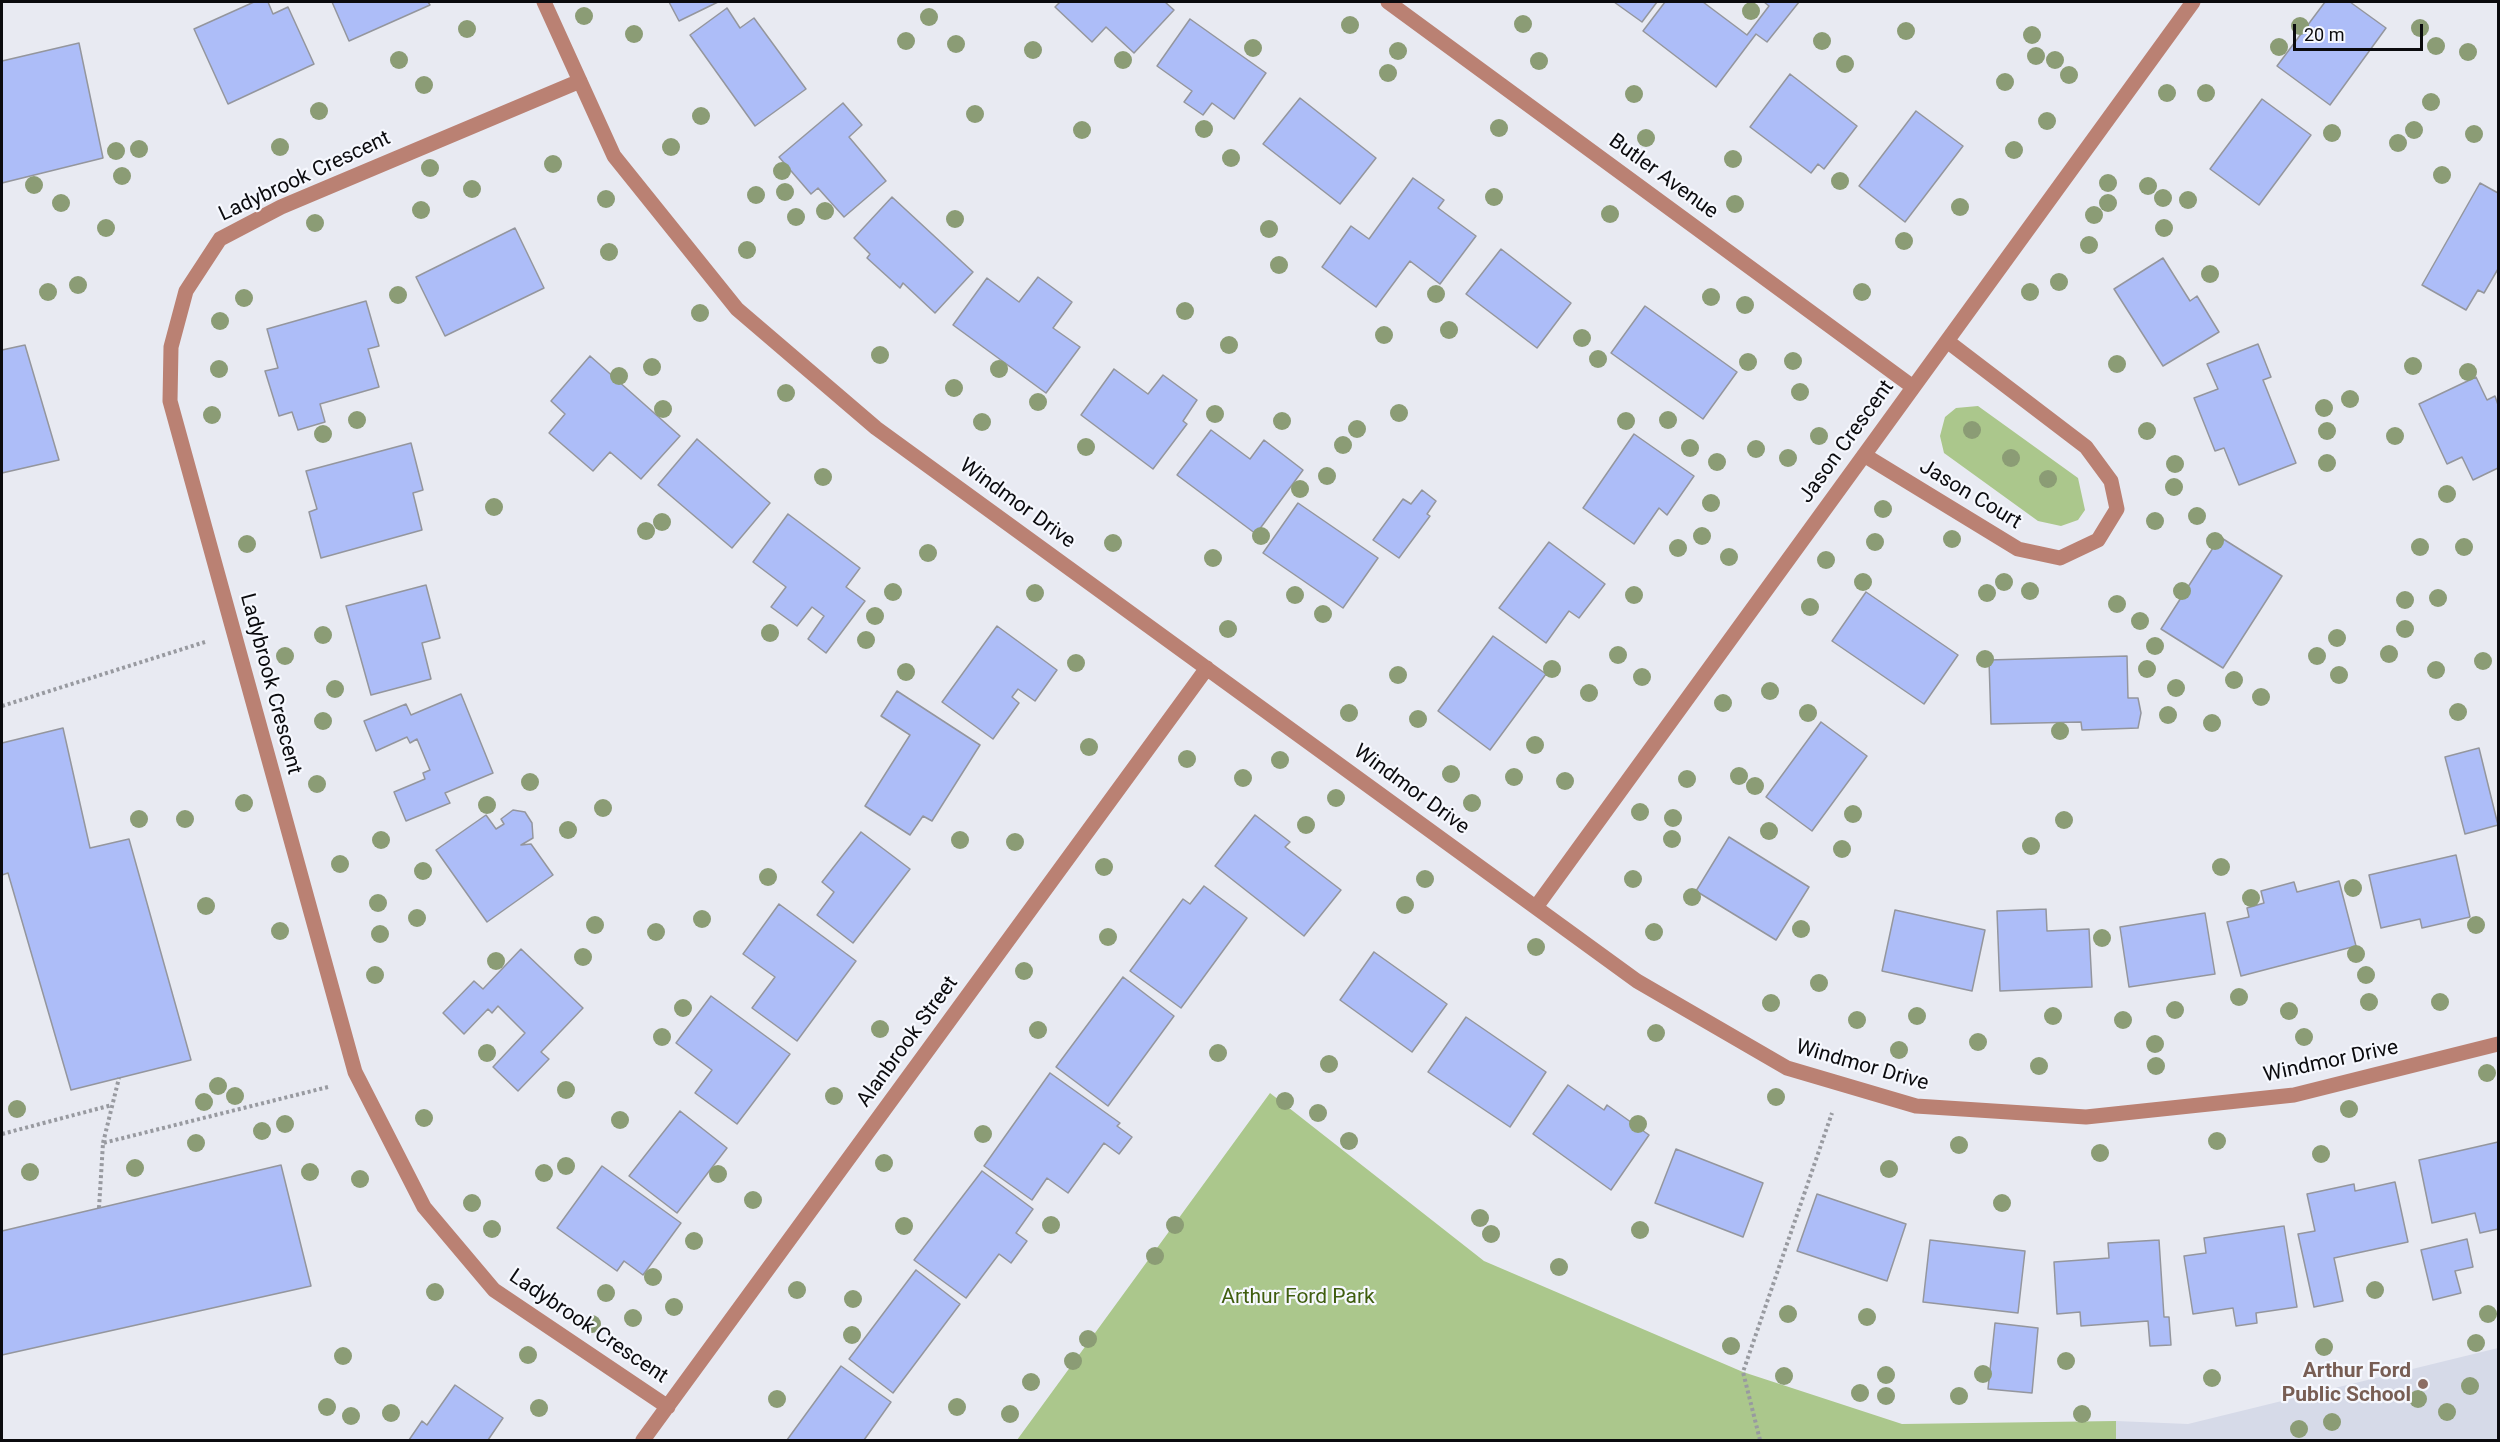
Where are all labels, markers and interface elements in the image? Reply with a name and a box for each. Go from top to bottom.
scale bar [2296,12,2426,50]
text: 20 m [2304,24,2344,45]
street label: Ladybrook Crescent [215,126,395,228]
street label: Butler Avenue [1604,129,1722,225]
street label: Jason Crescent [1794,376,1900,508]
street label: Windmor Drive [954,454,1080,554]
street label: Jason Court [1915,455,2025,535]
street label: Ladybrook Crescent [234,591,306,777]
street label: Windmor Drive [1348,740,1474,840]
street label: Alanbrook Street [852,972,964,1112]
street label: Windmor Drive [1793,1035,1931,1097]
street label: Windmor Drive [2261,1035,2401,1089]
street label: Ladybrook Crescent [504,1264,672,1390]
park label: Arthur Ford Park [1221,1285,1375,1311]
place label: Arthur Ford Public School [2282,1359,2411,1409]
marker: Arthur Ford Public School [2416,1377,2430,1391]

